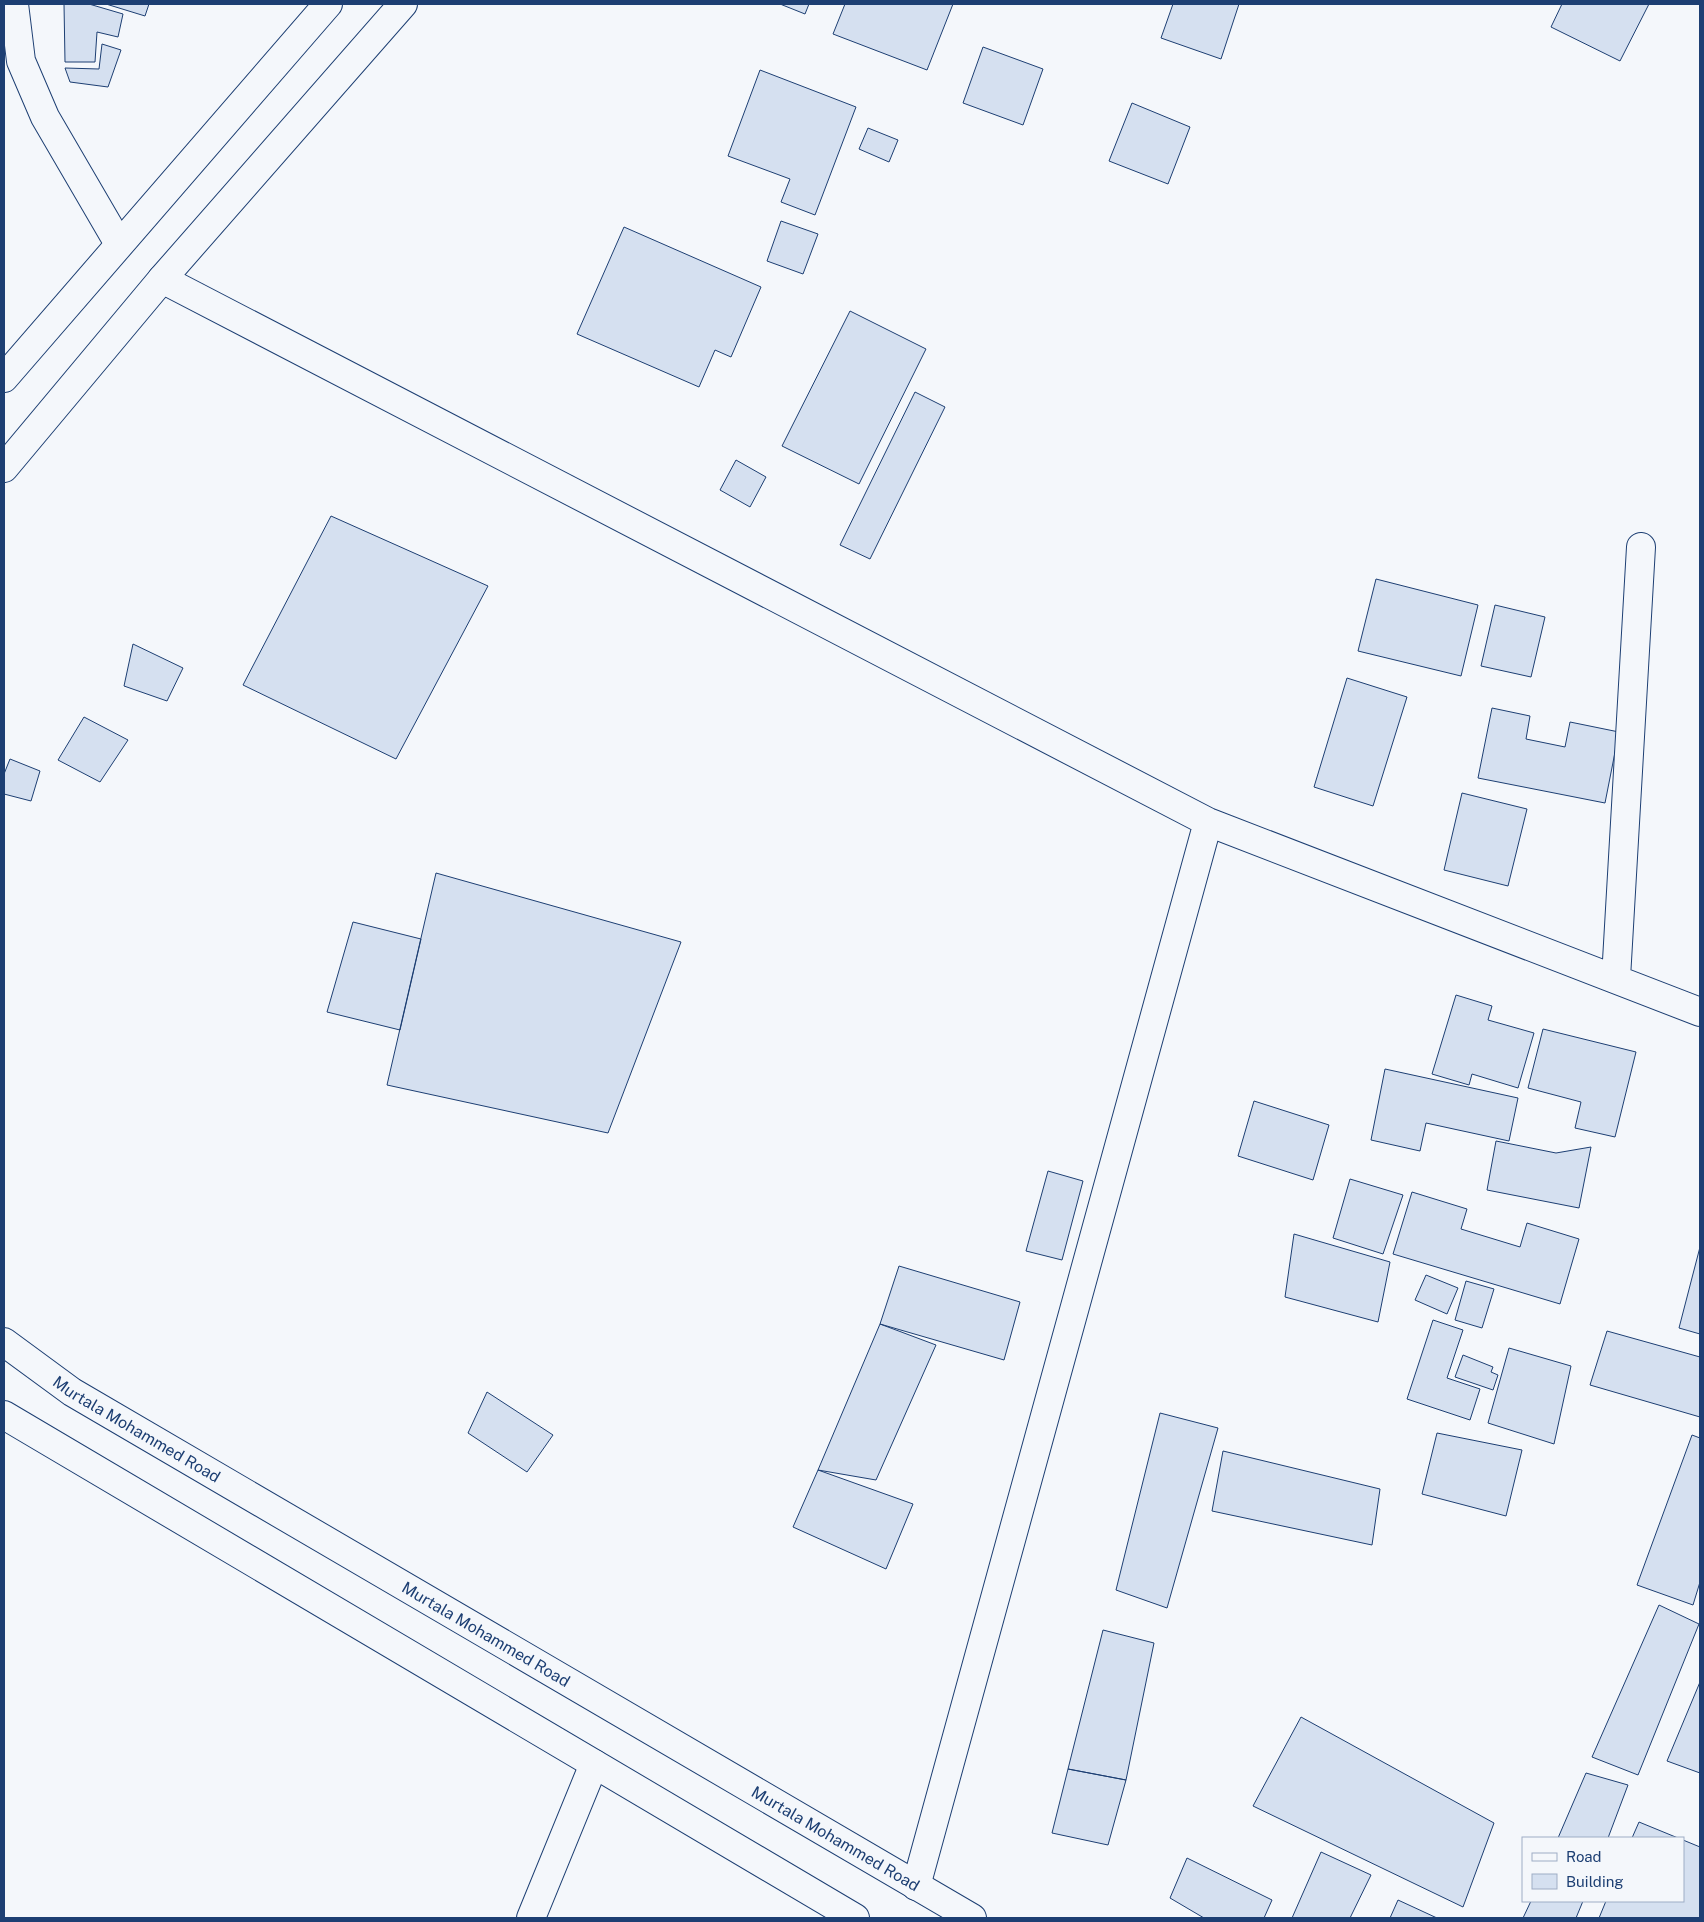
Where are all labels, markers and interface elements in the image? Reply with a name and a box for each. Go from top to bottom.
street label: Murtala Mohammed Road [49,1372,224,1487]
street label: Murtala Mohammed Road [398,1578,573,1691]
street label: Murtala Mohammed Road [748,1782,923,1895]
legend [1522,1837,1684,1902]
text: Road [1566,1848,1602,1865]
text: Building [1566,1873,1624,1890]

